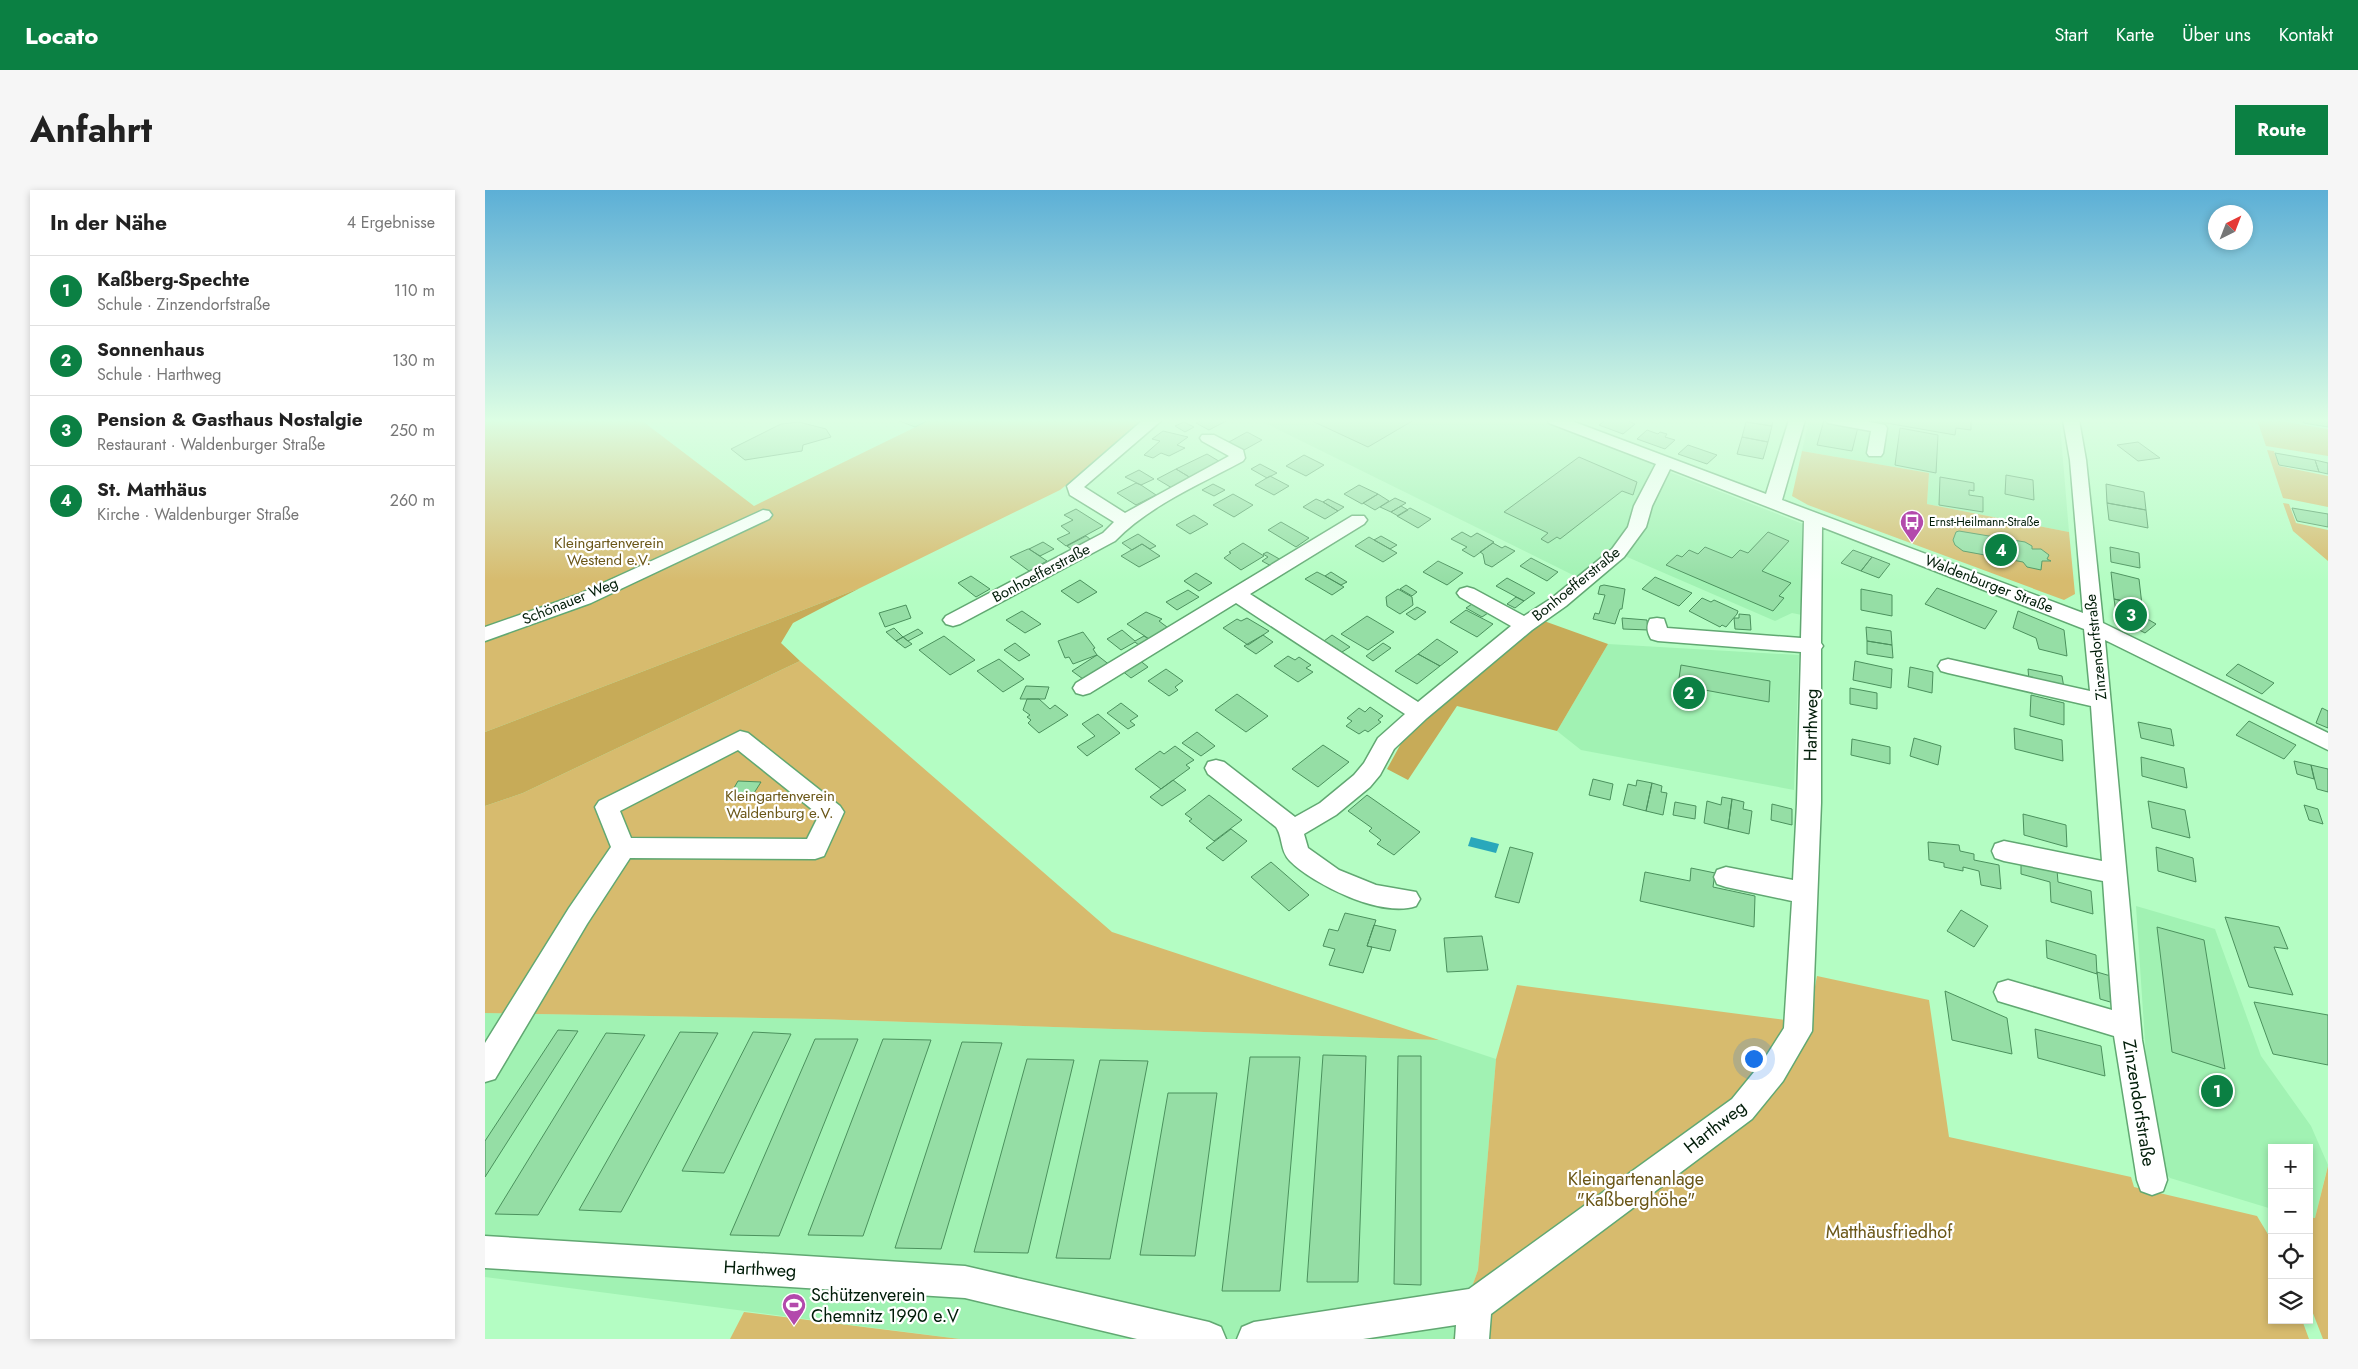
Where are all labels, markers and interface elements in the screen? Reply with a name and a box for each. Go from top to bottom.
text: Locato [25,18,98,53]
text: Start [2054,22,2088,48]
text: Karte [2116,22,2154,48]
text: Über uns [2182,22,2251,48]
text: Kontakt [2279,22,2333,48]
text: Anfahrt [30,105,152,155]
button: Route [2235,105,2328,155]
north arrow [2208,205,2253,250]
text: In der Nähe [50,208,167,238]
text: 4 Ergebnisse [347,211,435,234]
text: Kaßberg-Spechte [97,266,250,293]
text: 1 [62,279,70,302]
text: 110 m [394,279,435,302]
text: Schule · Zinzendorfstraße [97,293,270,316]
text: Sonnenhaus [97,336,204,363]
text: 2 [61,349,71,372]
text: 130 m [392,349,435,372]
text: Schule · Harthweg [97,363,221,386]
text: Pension & Gasthaus Nostalgie [97,406,363,433]
text: 3 [61,419,71,442]
text: 250 m [390,419,435,442]
text: Restaurant · Waldenburger Straße [97,433,325,456]
text: St. Matthäus [97,476,207,503]
text: 4 [60,489,72,512]
text: 260 m [390,489,435,512]
text: Kirche · Waldenburger Straße [97,503,299,526]
bus stop icon: Ernst-Heilmann-Straße [1899,509,1925,543]
place label: Ernst-Heilmann-Straße [1929,513,2039,531]
pin: 4 [1985,531,2017,569]
park label: Kleingartenverein Westend e.V. [554,532,664,571]
street label: Bonhoefferstraße [988,538,1094,608]
street label: Bonhoefferstraße [1527,541,1625,626]
street label: Waldenburger Straße [1922,549,2057,619]
street label: Schönauer Weg [519,572,621,630]
street label: Zinzendorfstraße [2079,593,2113,701]
pin: 3 [2115,596,2147,634]
pin: 2 [1673,674,1705,712]
street label: Harthweg [1797,688,1825,762]
park label: Kleingartenverein Waldenburg e.V. [725,785,835,824]
street label: Zinzendorfstraße [2116,1038,2162,1168]
your location [1741,1046,1767,1072]
pin: 1 [2201,1072,2233,1110]
street label: Harthweg [1678,1094,1752,1160]
map controls [2268,1144,2313,1324]
button: + [2268,1144,2313,1189]
park label: Kleingartenanlage "Kaßberghöhe" [1568,1166,1704,1213]
button: − [2268,1189,2313,1234]
park label: Matthäusfriedhof [1826,1219,1953,1245]
button: locate [2268,1234,2313,1279]
street label: Harthweg [723,1254,797,1284]
button: layers [2268,1279,2313,1324]
place label: Schützenverein Chemnitz 1990 e.V [811,1282,959,1329]
sports icon: Schützenverein Chemnitz 1990 e.V [781,1292,807,1326]

